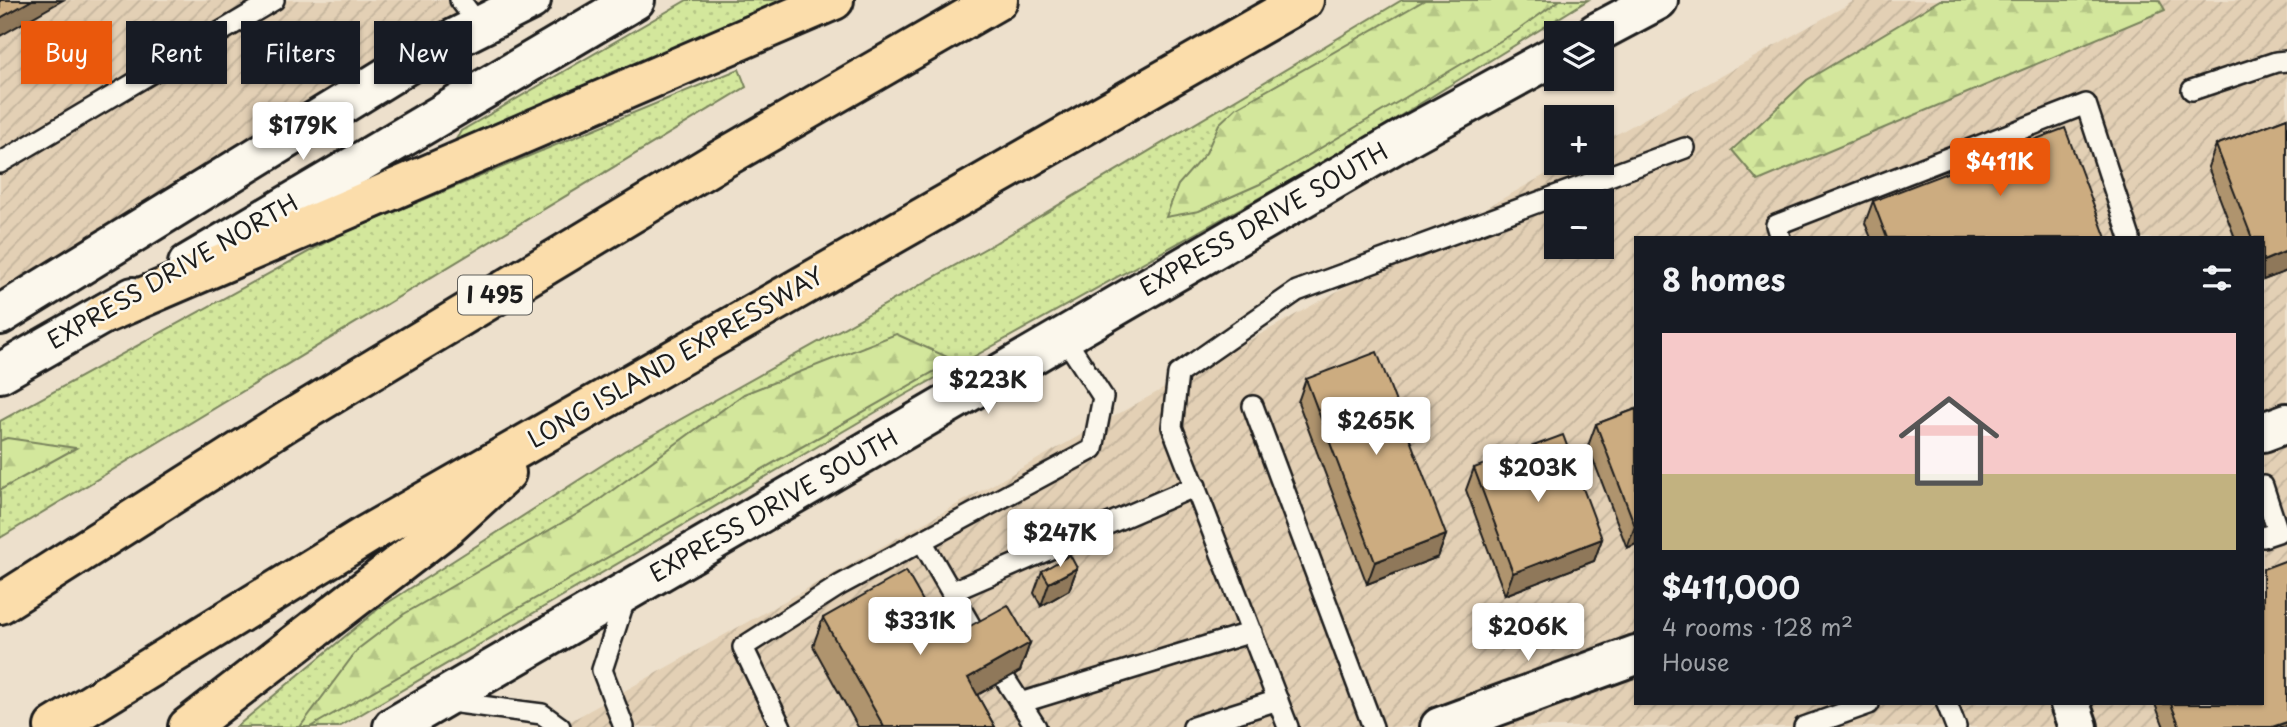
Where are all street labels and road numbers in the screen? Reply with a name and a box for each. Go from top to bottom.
street label: EXPRESS DRIVE SOUTH [1132,132,1394,304]
street label: EXPRESS DRIVE NORTH [40,184,304,357]
street label: LONG ISLAND EXPRESSWAY [520,257,830,456]
road number: I 495 [458,276,532,314]
street label: EXPRESS DRIVE SOUTH [642,418,904,590]

